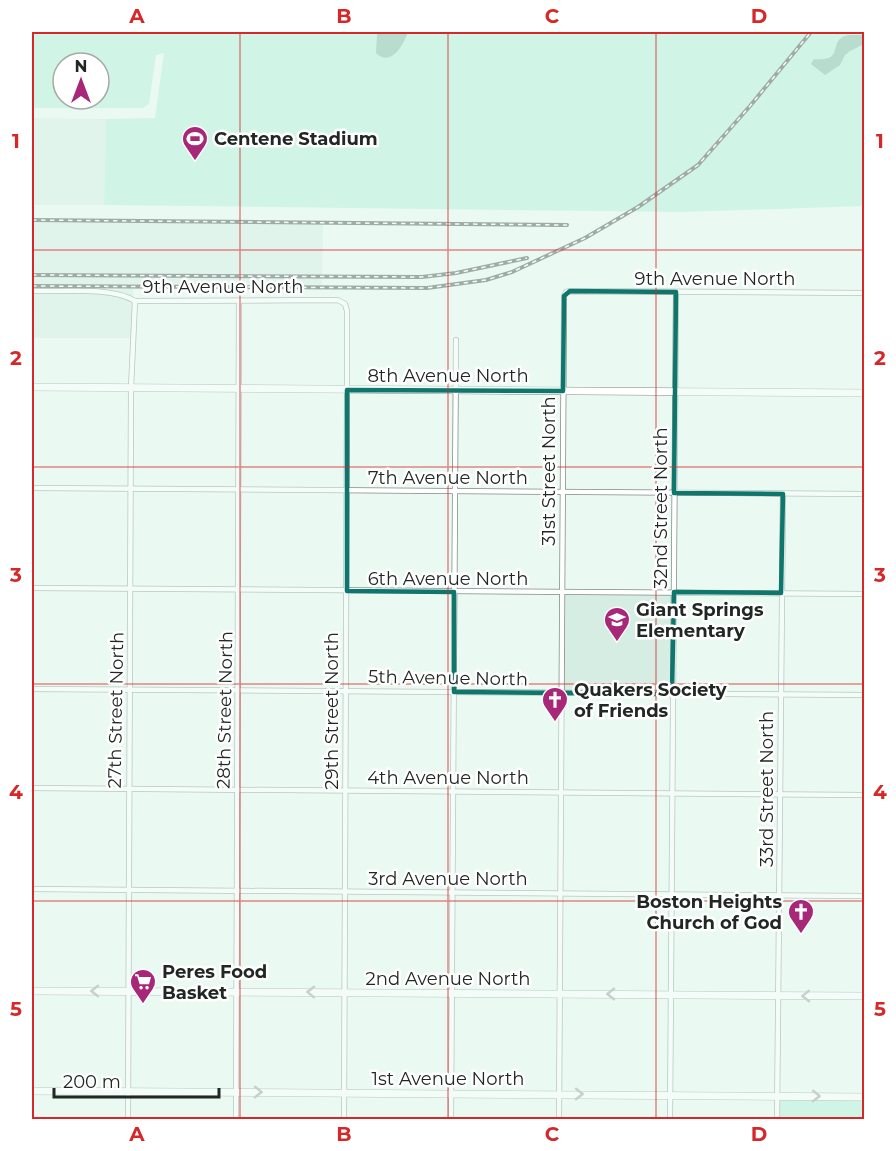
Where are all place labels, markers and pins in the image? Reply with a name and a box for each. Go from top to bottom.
sports icon: Centene Stadium [180,124,210,162]
place label: Centene Stadium [214,128,378,150]
place label: Giant Springs Elementary [636,599,764,642]
school or university icon: Giant Springs Elementary [602,605,632,643]
place label: Quakers Society of Friends [574,679,727,722]
church icon: Quakers Society of Friends [540,685,570,723]
place label: Boston Heights Church of God [636,891,782,934]
church icon: Boston Heights Church of God [786,897,816,935]
place label: Peres Food Basket [162,961,267,1004]
supermarket icon: Peres Food Basket [128,967,158,1005]

